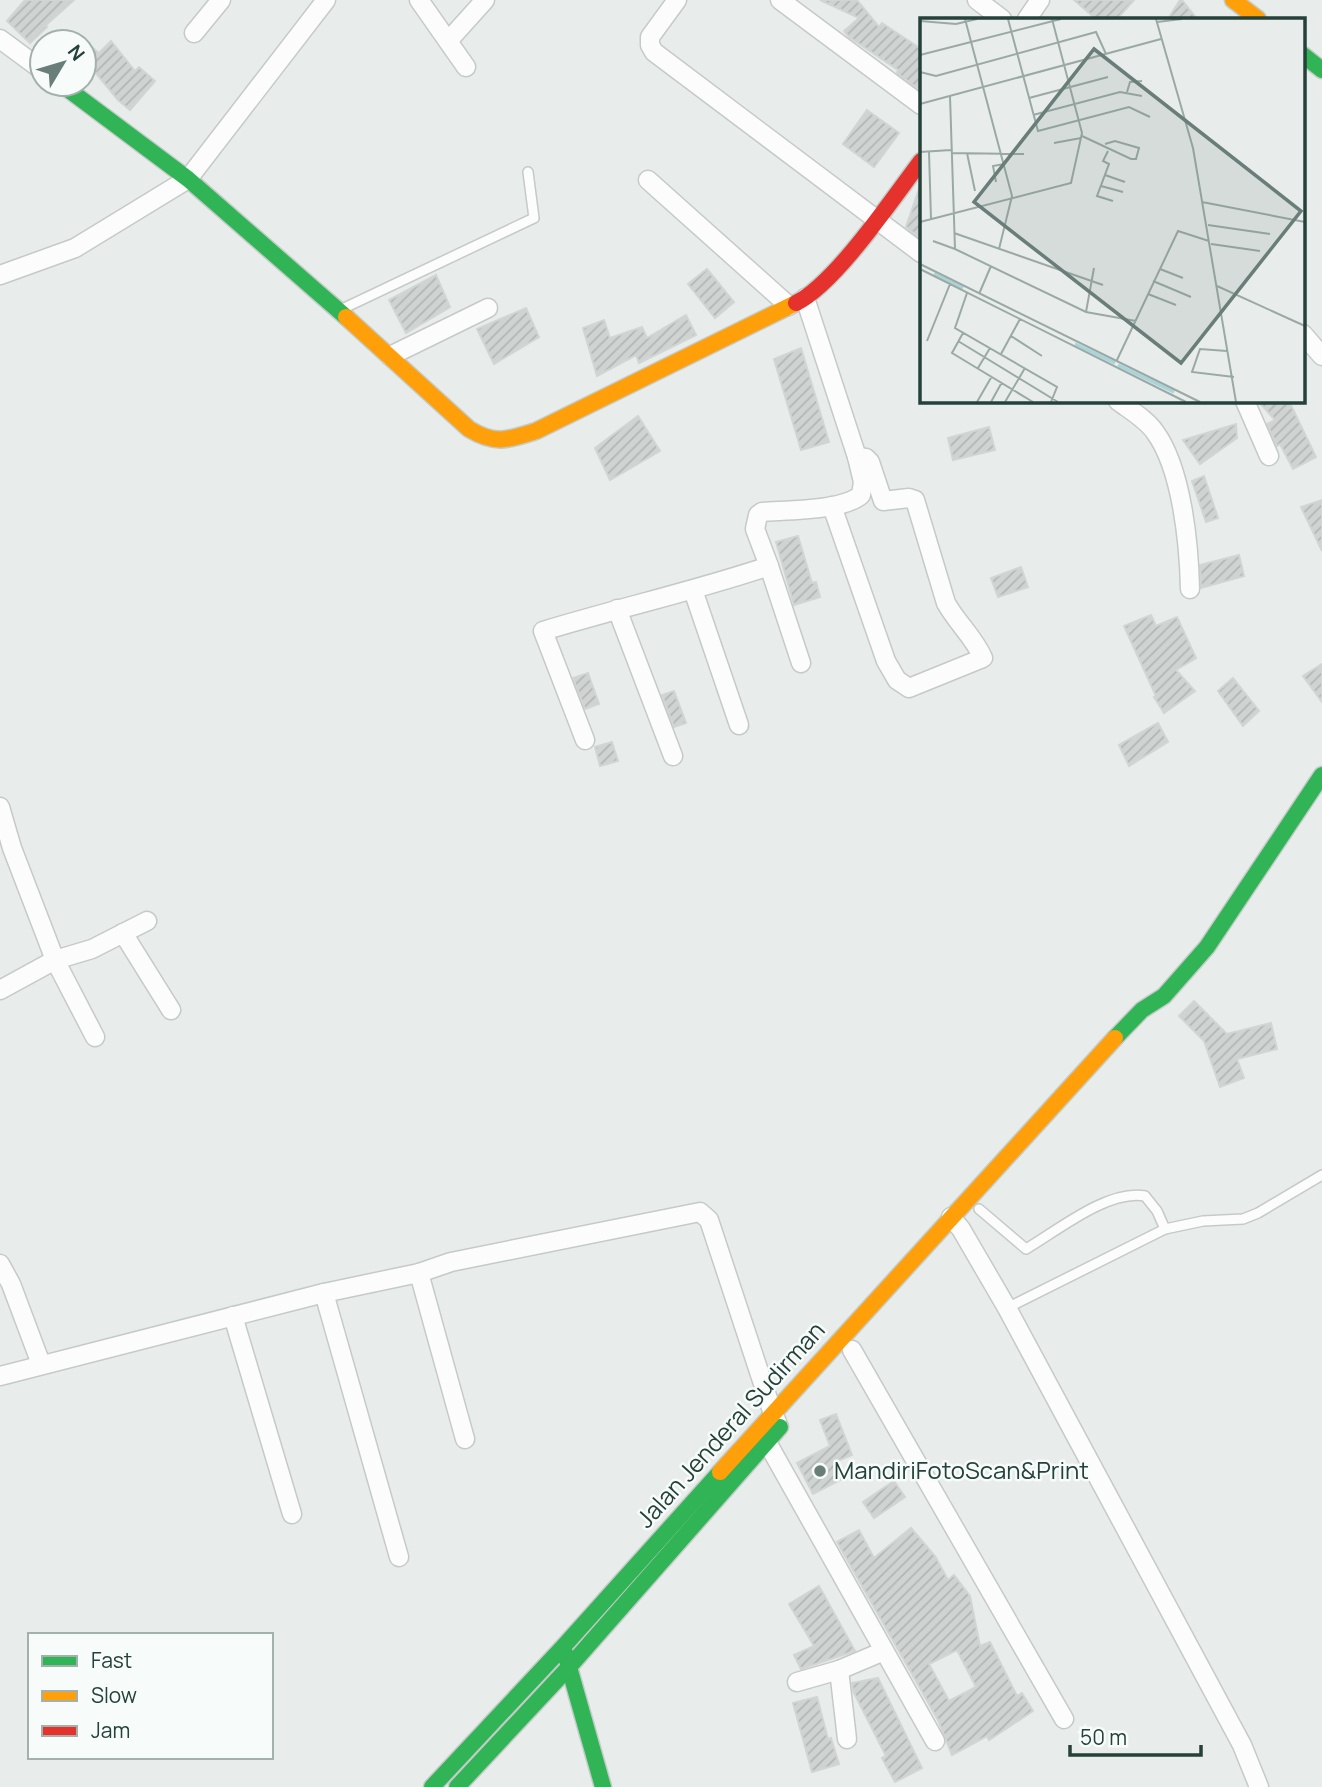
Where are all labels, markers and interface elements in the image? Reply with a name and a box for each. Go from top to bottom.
inset map [920,18,1304,402]
north arrow [28,28,98,98]
text: N [62,39,91,66]
street label: Jalan Jenderal Sudirman [628,1314,831,1534]
place label: MandiriFotoScan&Print [834,1453,1089,1486]
marker: MandiriFotoScan&Print [812,1463,828,1479]
legend [28,1633,273,1759]
text: Fast [91,1646,132,1674]
text: Slow [91,1681,137,1709]
scale bar [1070,1714,1201,1758]
text: Jam [91,1716,130,1744]
text: 50 m [1080,1723,1127,1751]

